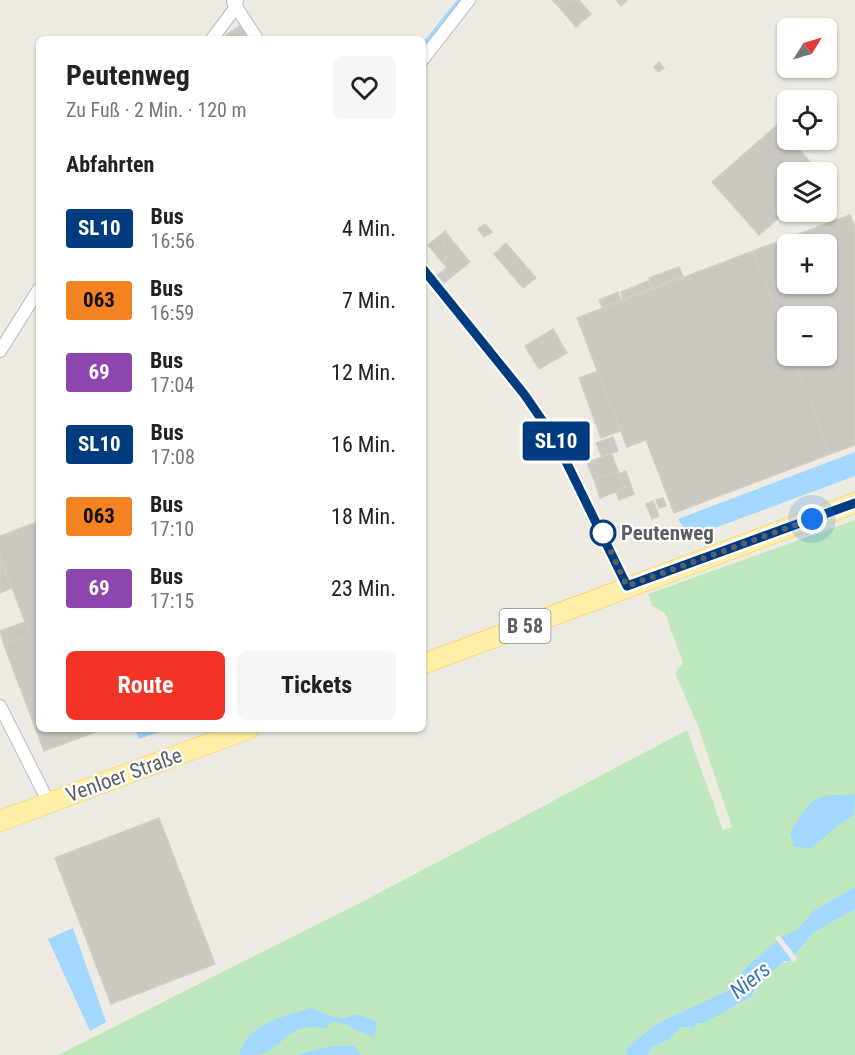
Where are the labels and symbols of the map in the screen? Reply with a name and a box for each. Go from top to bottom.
north arrow [777,18,837,78]
line badge: SL10 [514,422,598,460]
your location [797,504,827,534]
marker: Peutenweg [590,520,616,546]
place label: Peutenweg [621,521,714,545]
road number: B 58 [500,609,550,643]
street label: Venloer Straße [63,743,185,807]
water label: Niers [725,956,775,1004]

